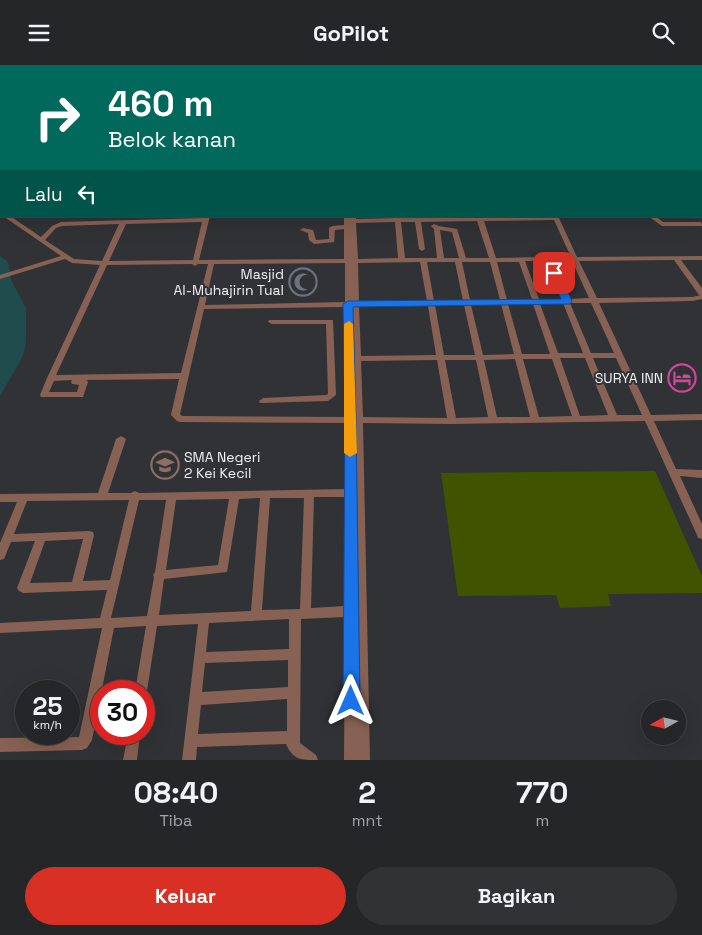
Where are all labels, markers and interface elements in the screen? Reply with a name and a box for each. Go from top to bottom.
icon: menu [25,19,53,47]
text: GoPilot [313,19,389,47]
icon: search [649,19,677,47]
text: 460 m [108,82,213,126]
icon: right [25,85,90,150]
text: Belok kanan [108,125,236,153]
icon: left [73,180,101,208]
text: Lalu [25,182,63,207]
pin [533,252,575,294]
icon: arrive [540,259,568,287]
place label: Masjid Al-Muhajirin Tual [173,265,284,299]
mosque icon: Masjid Al-Muhajirin Tual [288,267,318,297]
hotel icon: SURYA INN [667,363,697,393]
place label: SURYA INN [595,369,663,387]
place label: SMA Negeri 2 Kei Kecil [184,448,261,482]
school or university icon: SMA Negeri 2 Kei Kecil [150,450,180,480]
position arrow [324,674,376,726]
speed limit sign: 30 [90,680,155,745]
text: 25 [33,690,62,722]
north arrow [641,700,686,745]
map controls [641,700,686,745]
text: km/h [33,717,62,733]
text: 08:40 [133,773,218,812]
text: 2 [358,773,376,812]
text: 770 [516,773,569,812]
text: Tiba [160,810,192,831]
text: mnt [352,810,383,831]
text: m [535,810,549,831]
button: Keluar [25,867,346,925]
button: Bagikan [356,867,677,925]

